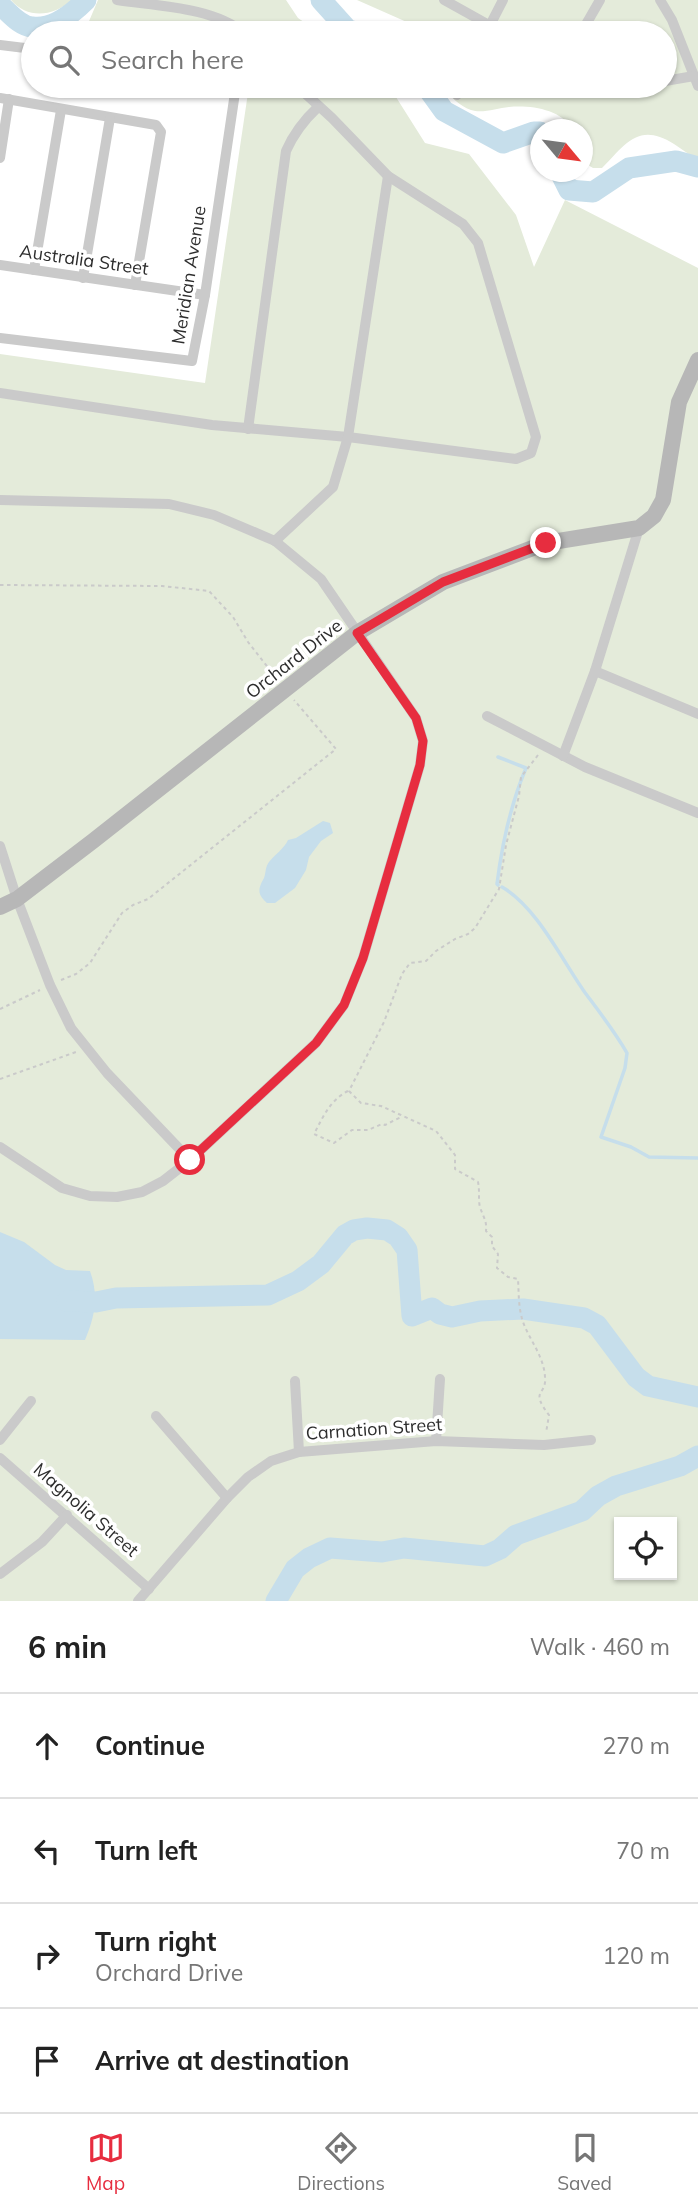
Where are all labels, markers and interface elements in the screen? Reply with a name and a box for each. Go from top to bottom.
search box [21,21,677,98]
icon: search [45,41,83,79]
text: Search here [101,43,244,76]
north arrow [530,119,593,182]
street label: Meridian Avenue [166,204,211,346]
street label: Australia Street [18,239,150,280]
route end [530,527,561,558]
street label: Orchard Drive [241,614,346,703]
route start [174,1144,205,1175]
street label: Carnation Street [305,1412,443,1445]
street label: Magnolia Street [29,1458,144,1562]
map controls [614,1517,677,1580]
button: locate [614,1517,677,1580]
text: 6 min [28,1628,107,1666]
text: Walk · 460 m [530,1632,670,1661]
icon: ahead [28,1727,66,1765]
text: Continue [95,1729,205,1762]
text: 270 m [602,1731,670,1760]
icon: left [28,1832,66,1870]
text: Turn left [95,1834,197,1867]
text: 70 m [616,1836,670,1865]
text: Turn right [95,1925,216,1958]
icon: right [28,1937,66,1975]
text: 120 m [602,1941,670,1970]
text: Orchard Drive [95,1958,243,1987]
icon: arrive [28,2042,66,2080]
text: Arrive at destination [95,2044,350,2077]
tab: Map [86,2129,125,2195]
tab: Directions [297,2129,385,2195]
tab: Saved [557,2129,612,2195]

